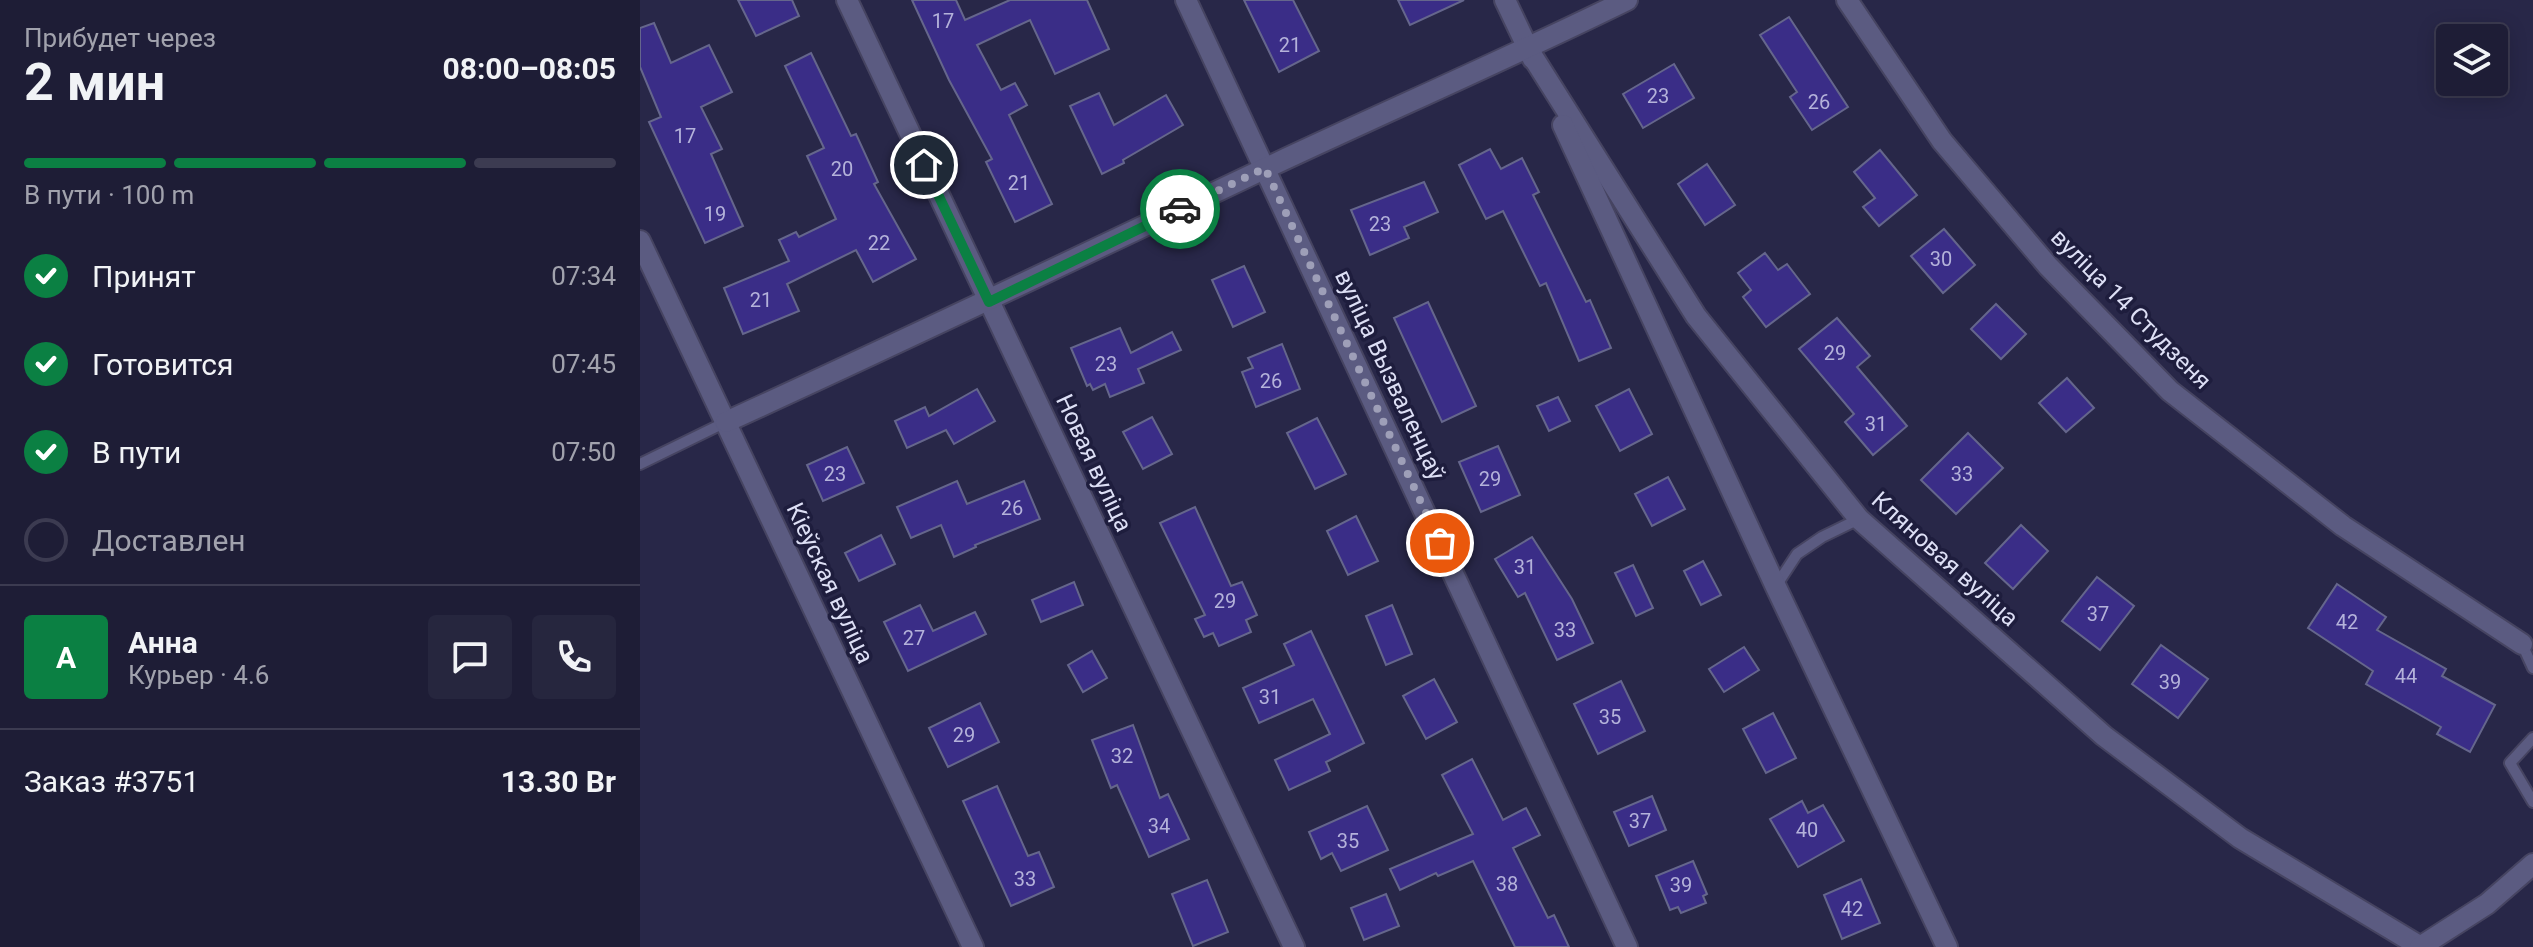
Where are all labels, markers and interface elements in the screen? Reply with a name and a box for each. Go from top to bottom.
house number: 17 [932,9,954,33]
text: Прибудет через [24,23,216,53]
map controls [2436,24,2508,96]
button: layers [2436,24,2508,96]
house number: 21 [1279,33,1301,57]
text: 08:00–08:05 [442,51,616,86]
text: 2 мин [24,52,165,113]
house number: 23 [1647,84,1669,108]
house number: 26 [1808,90,1830,114]
house number: 17 [674,124,696,148]
pin [890,131,958,199]
icon: home [902,143,946,187]
house number: 20 [831,157,853,181]
courier [1140,169,1220,249]
house number: 21 [1008,171,1030,195]
text: В пути · 100 m [24,180,194,210]
icon: car [1158,187,1202,231]
house number: 19 [704,202,726,226]
house number: 23 [1369,212,1391,236]
street label: вуліца 14 Студзеня [2045,223,2217,395]
house number: 22 [868,231,890,255]
house number: 30 [1930,247,1952,271]
icon: check [24,254,68,298]
text: Принят [92,259,196,294]
text: 07:34 [551,261,616,291]
street label: вуліца Вызваленцаў [1329,265,1451,485]
house number: 21 [750,288,772,312]
house number: 29 [1824,341,1846,365]
icon: check [24,342,68,386]
text: Готовится [92,347,234,382]
text: 07:45 [551,349,616,379]
house number: 23 [1095,352,1117,376]
house number: 26 [1260,369,1282,393]
street label: Новая вуліца [1050,390,1138,536]
house number: 31 [1865,412,1887,436]
icon: check [24,430,68,474]
text: В пути [92,435,181,470]
text: 07:50 [551,437,616,467]
house number: 23 [824,462,846,486]
house number: 33 [1951,462,1973,486]
house number: 29 [1479,467,1501,491]
street label: Кляновая вуліца [1866,486,2024,632]
house number: 26 [1001,496,1023,520]
street label: Кіеўская вуліца [780,498,880,668]
pin [1406,509,1474,577]
icon: bag [1418,521,1462,565]
text: Доставлен [92,523,246,558]
house number: 31 [1514,555,1536,579]
house number: 29 [1214,589,1236,613]
house number: 37 [2087,602,2109,626]
house number: 42 [2336,610,2358,634]
button: chat [428,615,512,699]
button: phone [532,615,616,699]
house number: 33 [1554,618,1576,642]
text: Анна [128,625,198,660]
house number: 27 [903,626,925,650]
text: А [56,640,76,675]
text: Курьер · 4.6 [128,660,269,690]
house number: 44 [2395,664,2417,688]
house number: 39 [2159,670,2181,694]
house number: 31 [1259,685,1281,709]
house number: 35 [1599,705,1621,729]
house number: 29 [953,723,975,747]
house number: 32 [1111,744,1133,768]
text: Заказ #3751 [24,764,199,799]
text: 13.30 Br [501,764,616,799]
house number: 37 [1629,809,1651,833]
house number: 34 [1148,814,1170,838]
house number: 40 [1796,818,1818,842]
house number: 35 [1337,829,1359,853]
house number: 33 [1014,867,1036,891]
house number: 38 [1496,872,1518,896]
house number: 39 [1670,873,1692,897]
house number: 42 [1841,897,1863,921]

